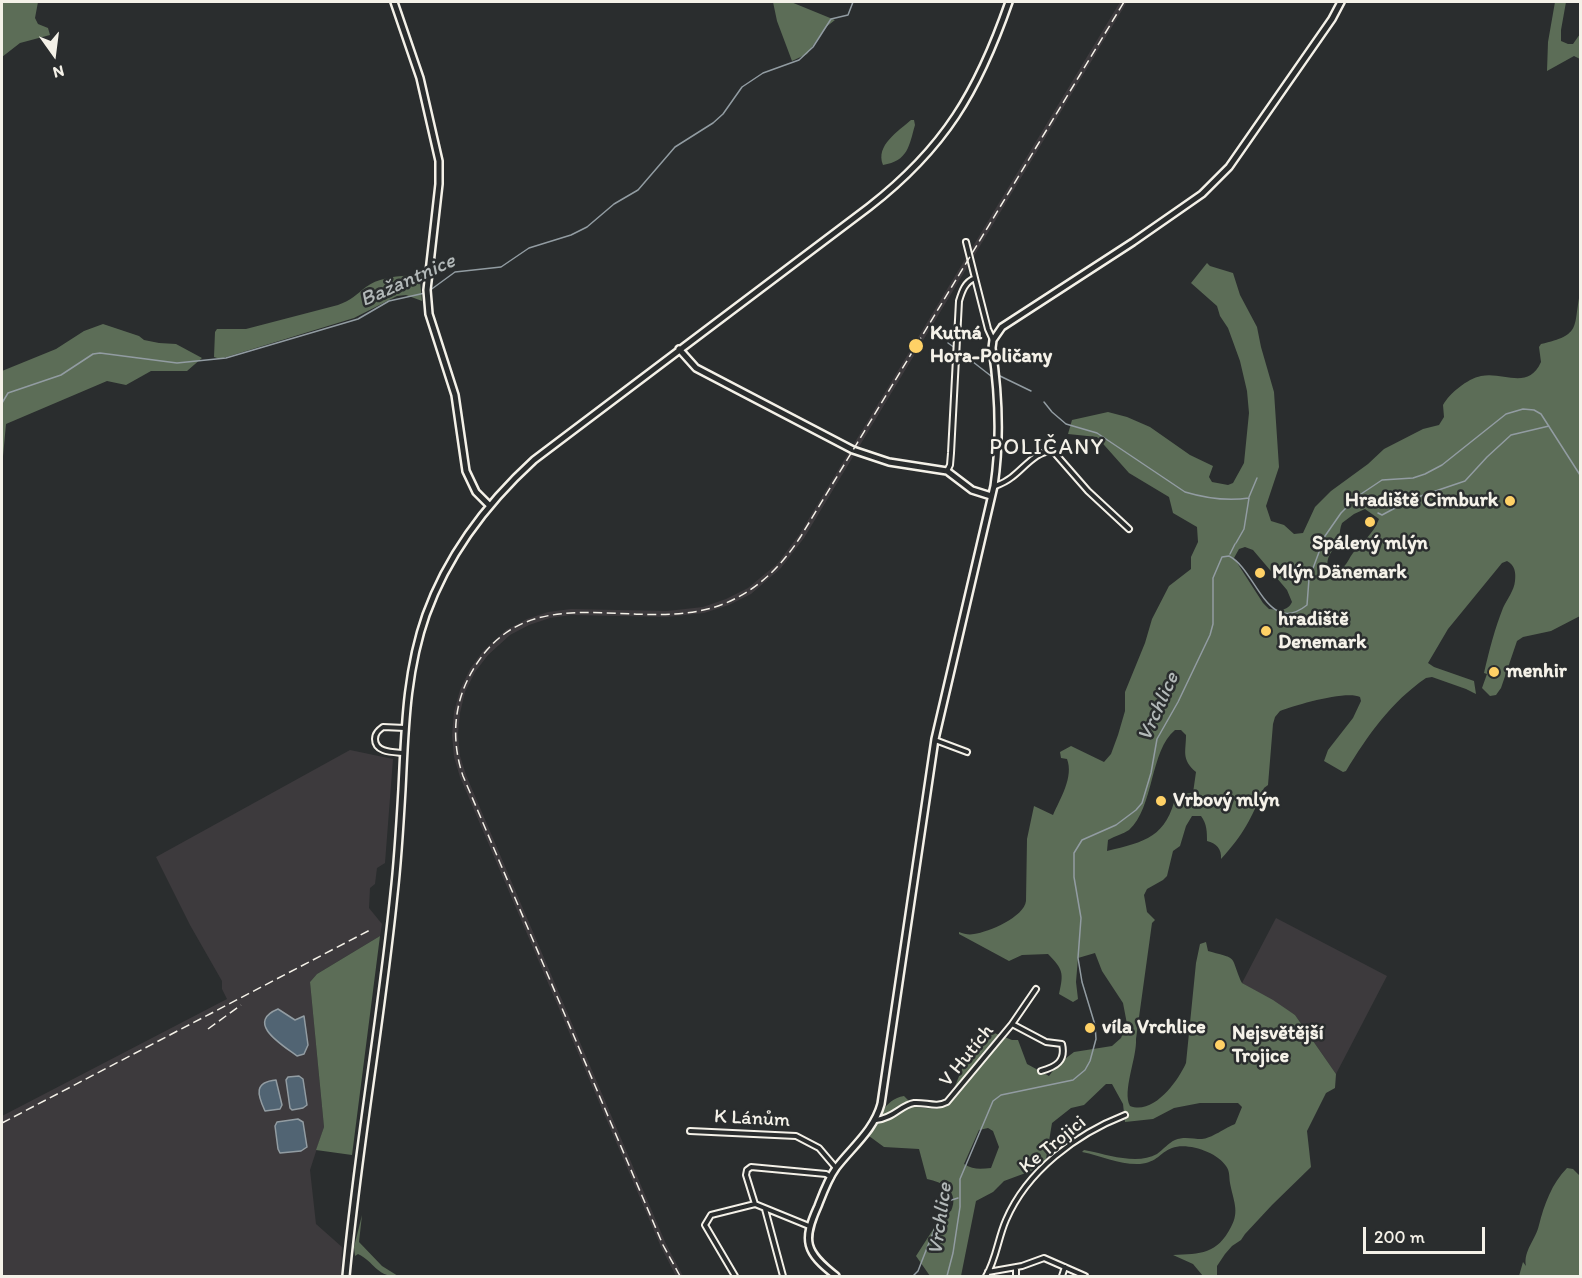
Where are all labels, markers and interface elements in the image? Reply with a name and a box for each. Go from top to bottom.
north arrow [24,24,84,84]
text: N [51,61,66,82]
water label: Bažantnice [357,249,459,313]
place label: Kutná Hora-Poličany [930,322,1052,369]
marker: Kutná Hora-Poličany [907,337,925,355]
district label: POLIČANY [991,435,1103,461]
place label: Hradiště Cimburk [1345,489,1498,513]
marker: Hradiště Cimburk [1503,494,1517,508]
marker: Spálený mlýn [1363,515,1377,529]
place label: Spálený mlýn [1312,532,1428,556]
place label: Mlýn Dänemark [1272,561,1407,585]
marker: Mlýn Dänemark [1253,566,1267,580]
place label: hradiště Denemark [1278,608,1366,655]
marker: hradiště Denemark [1259,624,1273,638]
place label: menhir [1506,660,1567,684]
marker: menhir [1487,665,1501,679]
water label: Vrchlice [1133,669,1185,745]
place label: Vrbový mlýn [1173,789,1280,813]
marker: Vrbový mlýn [1154,794,1168,808]
place label: víla Vrchlice [1102,1016,1206,1040]
street label: V Hutích [935,1020,999,1092]
marker: víla Vrchlice [1083,1021,1097,1035]
place label: Nejsvětější Trojice [1232,1022,1324,1069]
marker: Nejsvětější Trojice [1213,1038,1227,1052]
street label: K Lánům [713,1105,791,1133]
street label: Ke Trojici [1015,1111,1091,1179]
water label: Vrchlice [923,1181,959,1257]
scale bar [1366,1215,1488,1253]
text: 200 m [1374,1226,1425,1248]

